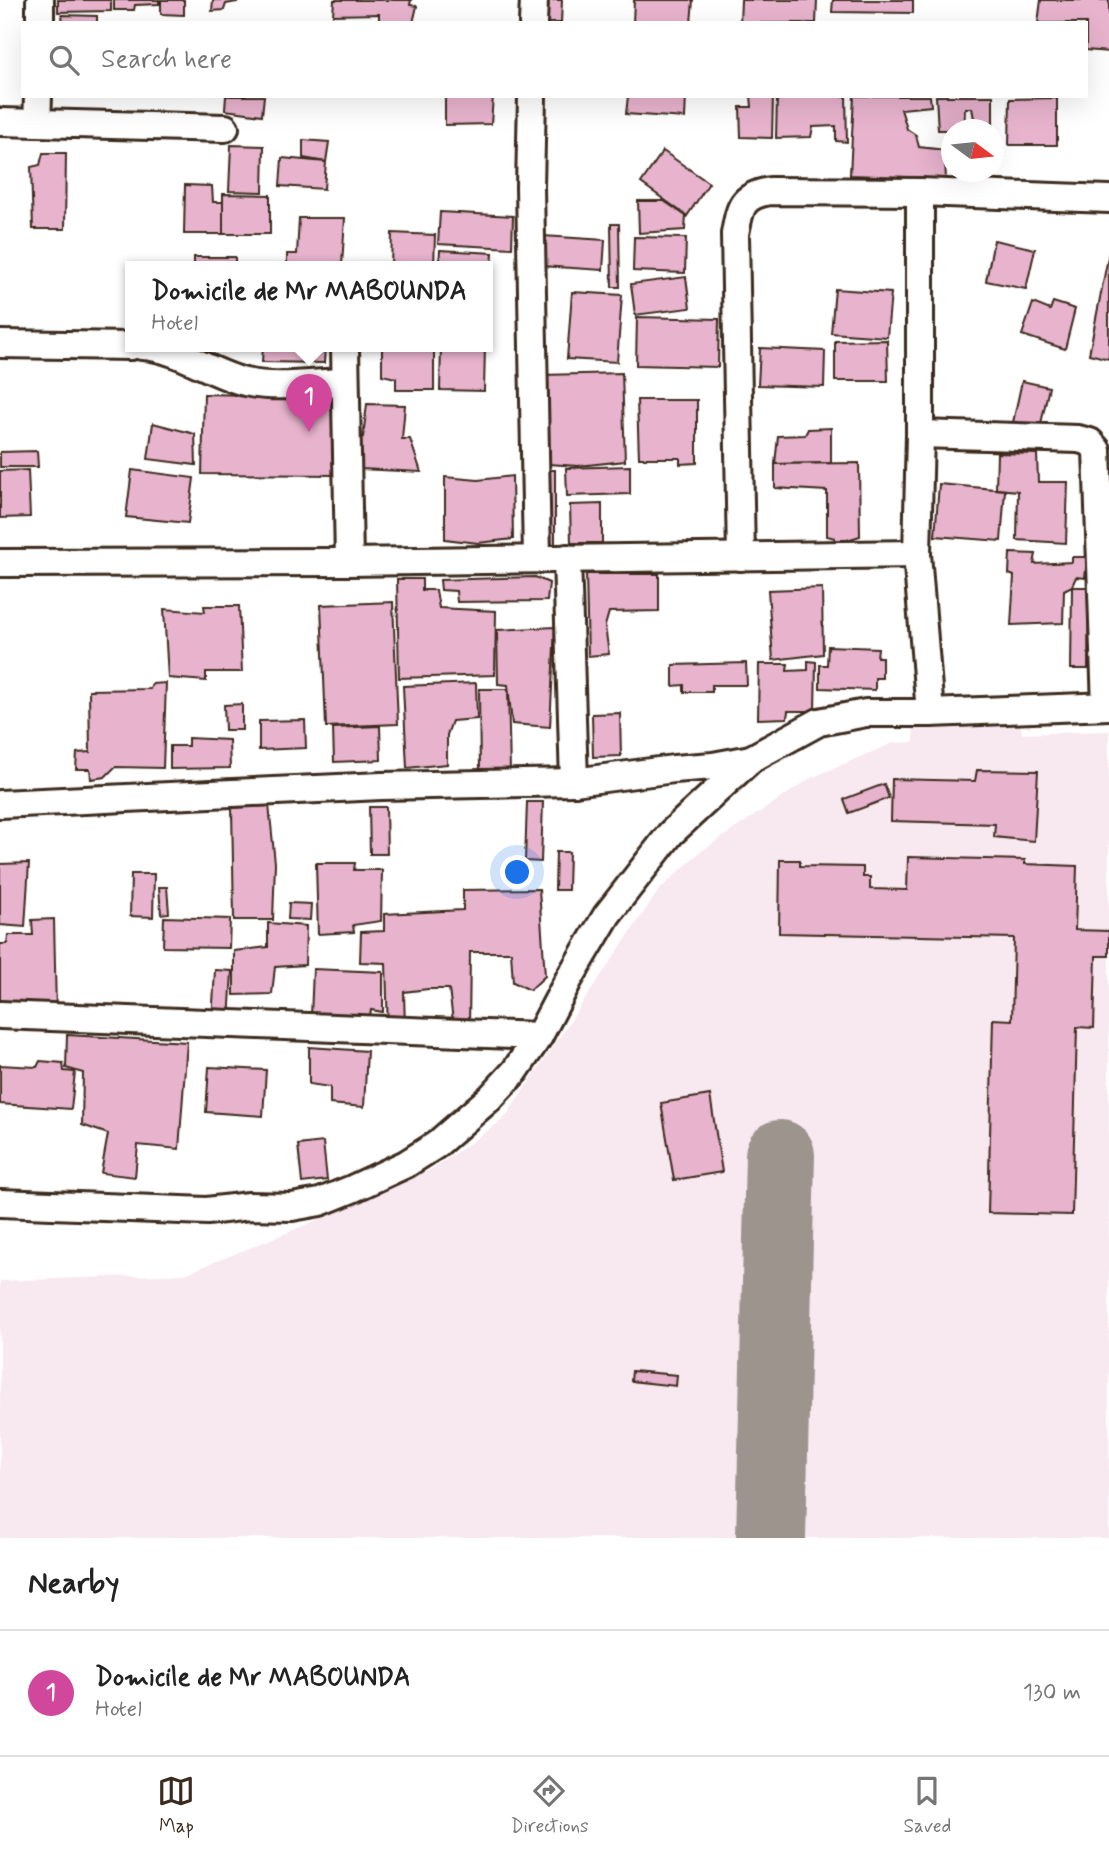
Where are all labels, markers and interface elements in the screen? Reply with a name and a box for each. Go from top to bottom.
search box [21,21,1088,98]
icon: search [45,41,83,79]
text: Search here [101,43,232,77]
north arrow [941,119,1004,182]
popup [125,261,493,352]
text: Domicile de Mr MABOUNDA [151,275,467,309]
text: Hotel [151,309,198,339]
pin: 1 [286,374,332,432]
your location [500,855,534,889]
text: Nearby [28,1564,119,1603]
text: Domicile de Mr MABOUNDA [95,1661,410,1695]
text: 1 [46,1678,56,1708]
text: 130 m [1023,1678,1081,1708]
text: Hotel [95,1695,142,1725]
tab: Map [157,1772,195,1839]
tab: Directions [510,1772,589,1839]
tab: Saved [903,1772,951,1839]

